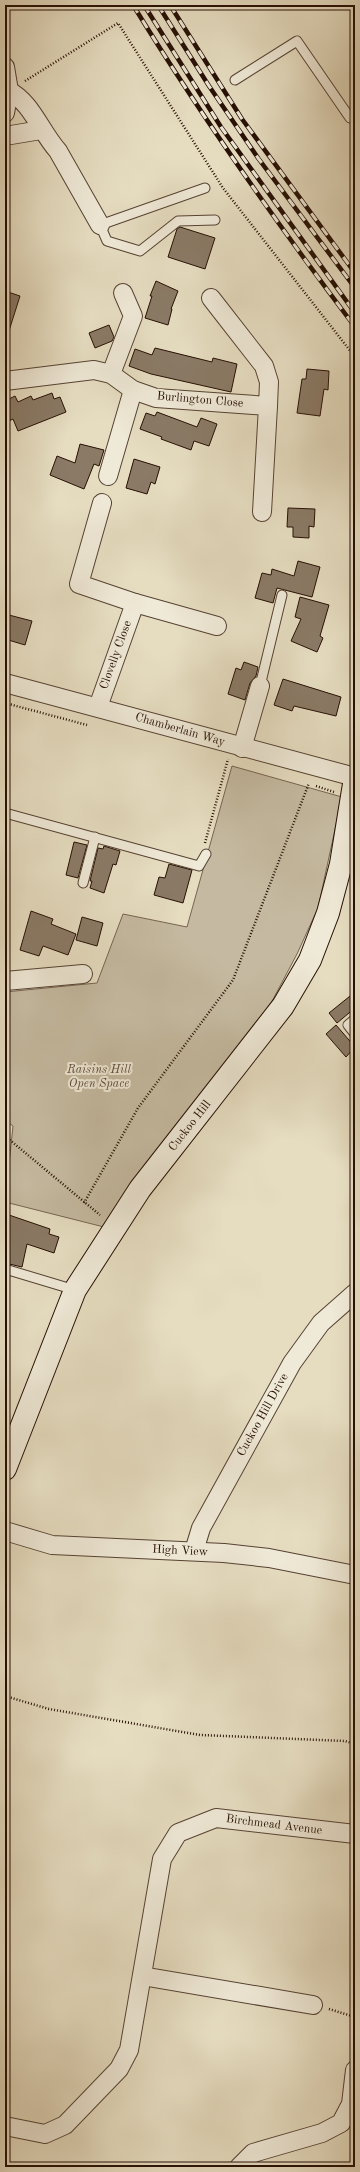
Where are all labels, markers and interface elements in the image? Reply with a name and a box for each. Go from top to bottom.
street label: Burlington Close [156,390,244,410]
street label: Clovelly Close [98,619,134,691]
street label: Chamberlain Way [134,711,227,749]
park label: Raisins Hill Open Space [66,1064,131,1090]
street label: Cuckoo Hill [167,1099,213,1153]
street label: Cuckoo Hill Drive [235,1371,291,1458]
street label: High View [152,1544,209,1558]
street label: Birchmead Avenue [225,1813,323,1837]

